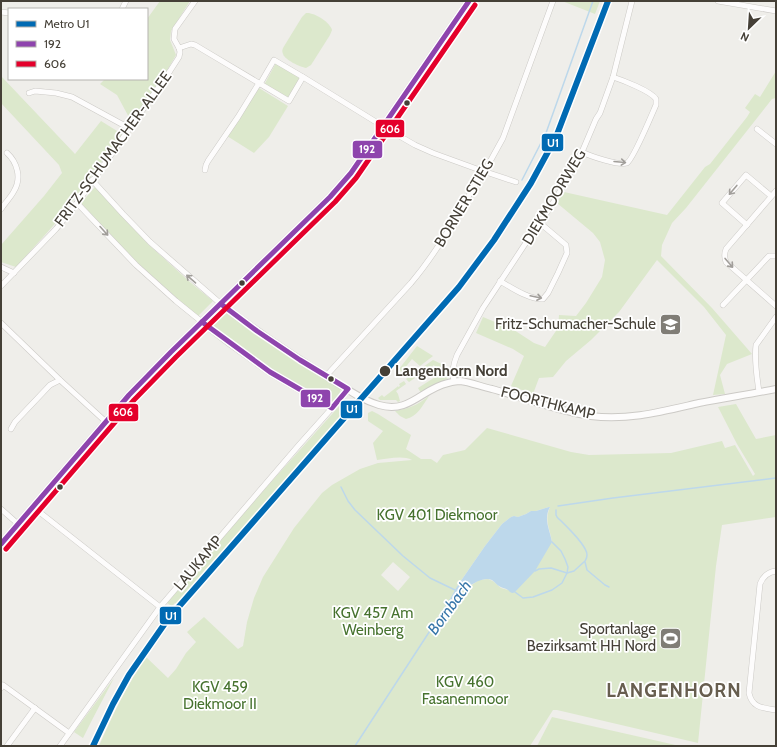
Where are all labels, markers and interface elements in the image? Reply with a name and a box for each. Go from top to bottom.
legend [8,8,148,80]
north arrow [729,8,769,48]
text: Metro U1 [44,16,89,31]
text: N [738,29,751,45]
text: 192 [44,36,61,51]
text: 606 [44,56,66,71]
street label: FRITZ-SCHUMACHER-ALLEE [51,68,175,230]
unlabelled marker [402,98,412,108]
line badge: 606 [375,119,405,138]
text: 606 [380,122,400,136]
line badge: U1 [541,133,564,152]
text: U1 [547,136,559,150]
line badge: 192 [352,140,383,159]
text: 192 [359,142,375,156]
street label: DIEKMOORWEG [518,146,590,248]
street label: BORNER STIEG [431,156,497,250]
one-way arrow [613,159,626,166]
one-way arrow [729,185,738,196]
one-way arrow [99,226,108,236]
one-way arrow [724,258,733,268]
one-way arrow [187,275,197,284]
unlabelled marker [237,278,247,288]
one-way arrow [529,294,542,302]
school or university icon: Fritz-Schumacher-Schule [658,311,684,337]
place label: Fritz-Schumacher-Schule [495,315,656,333]
place label: Langenhorn Nord [395,362,507,380]
marker: Langenhorn Nord [378,364,392,378]
unlabelled marker [326,374,336,384]
street label: FOORTHKAMP [499,383,597,424]
line badge: 192 [300,389,331,408]
text: 192 [307,391,323,405]
line badge: U1 [340,400,363,419]
text: U1 [346,402,358,416]
line badge: 606 [108,403,139,422]
text: 606 [113,405,133,419]
unlabelled marker [55,482,65,492]
park label: KGV 401 Diekmoor [377,506,498,524]
street label: LAUKAMP [170,532,226,594]
water label: Bornbach [423,577,475,638]
park label: KGV 457 Am Weinberg [333,604,413,639]
line badge: U1 [159,606,182,625]
text: U1 [165,609,177,623]
place label: Sportanlage Bezirksamt HH Nord [527,620,656,655]
sports icon: Sportanlage Bezirksamt HH Nord [658,625,684,651]
park label: KGV 460 Fasanenmoor [422,673,508,708]
park label: KGV 459 Diekmoor II [183,678,257,713]
district label: LANGENHORN [606,679,742,702]

